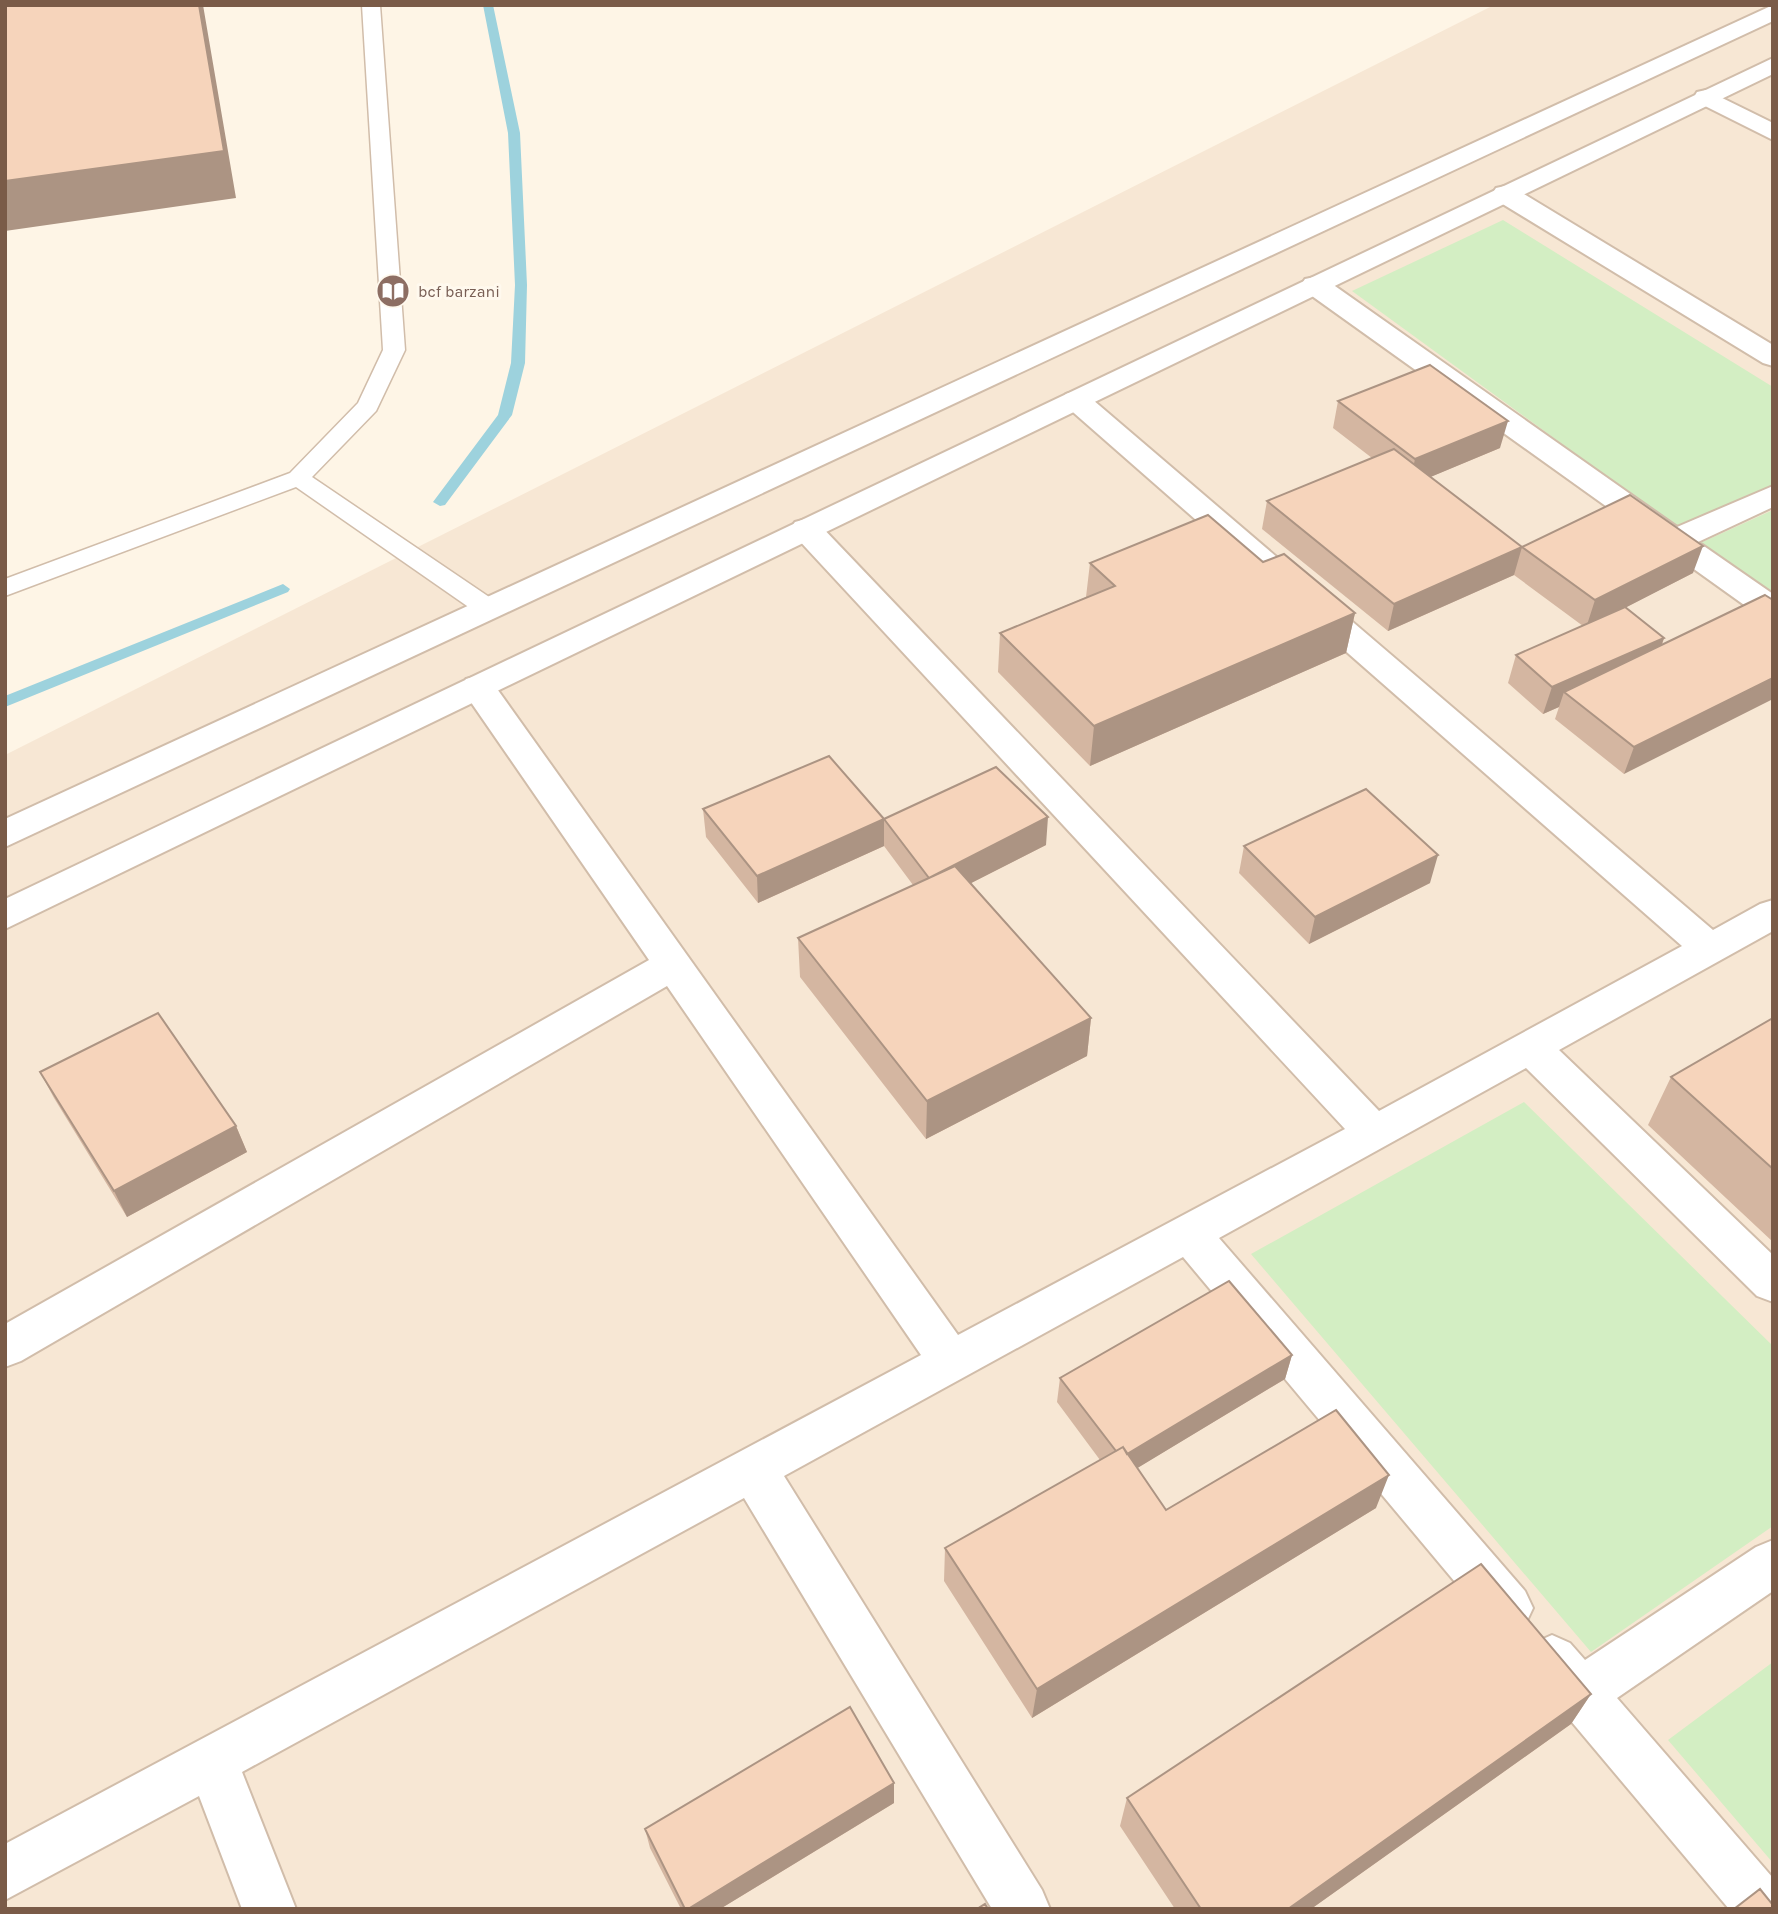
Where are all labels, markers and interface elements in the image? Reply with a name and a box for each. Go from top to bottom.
library icon: bcf barzani [374,272,412,310]
place label: bcf barzani [418,282,500,301]

